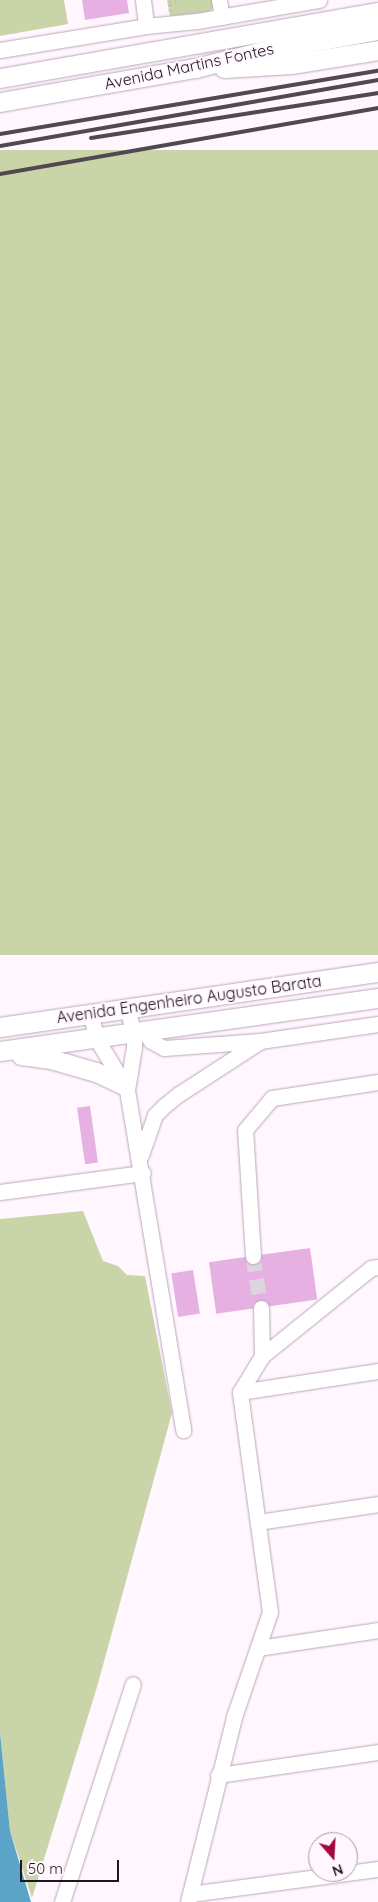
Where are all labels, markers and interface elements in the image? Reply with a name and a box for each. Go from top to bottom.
street label: Avenida Martins Fontes [103,39,275,93]
street label: Avenida Engenheiro Augusto Barata [55,971,323,1027]
north arrow [308,1832,358,1882]
scale bar [22,1850,121,1882]
text: 50 m [28,1859,63,1878]
text: N [330,1860,345,1880]

